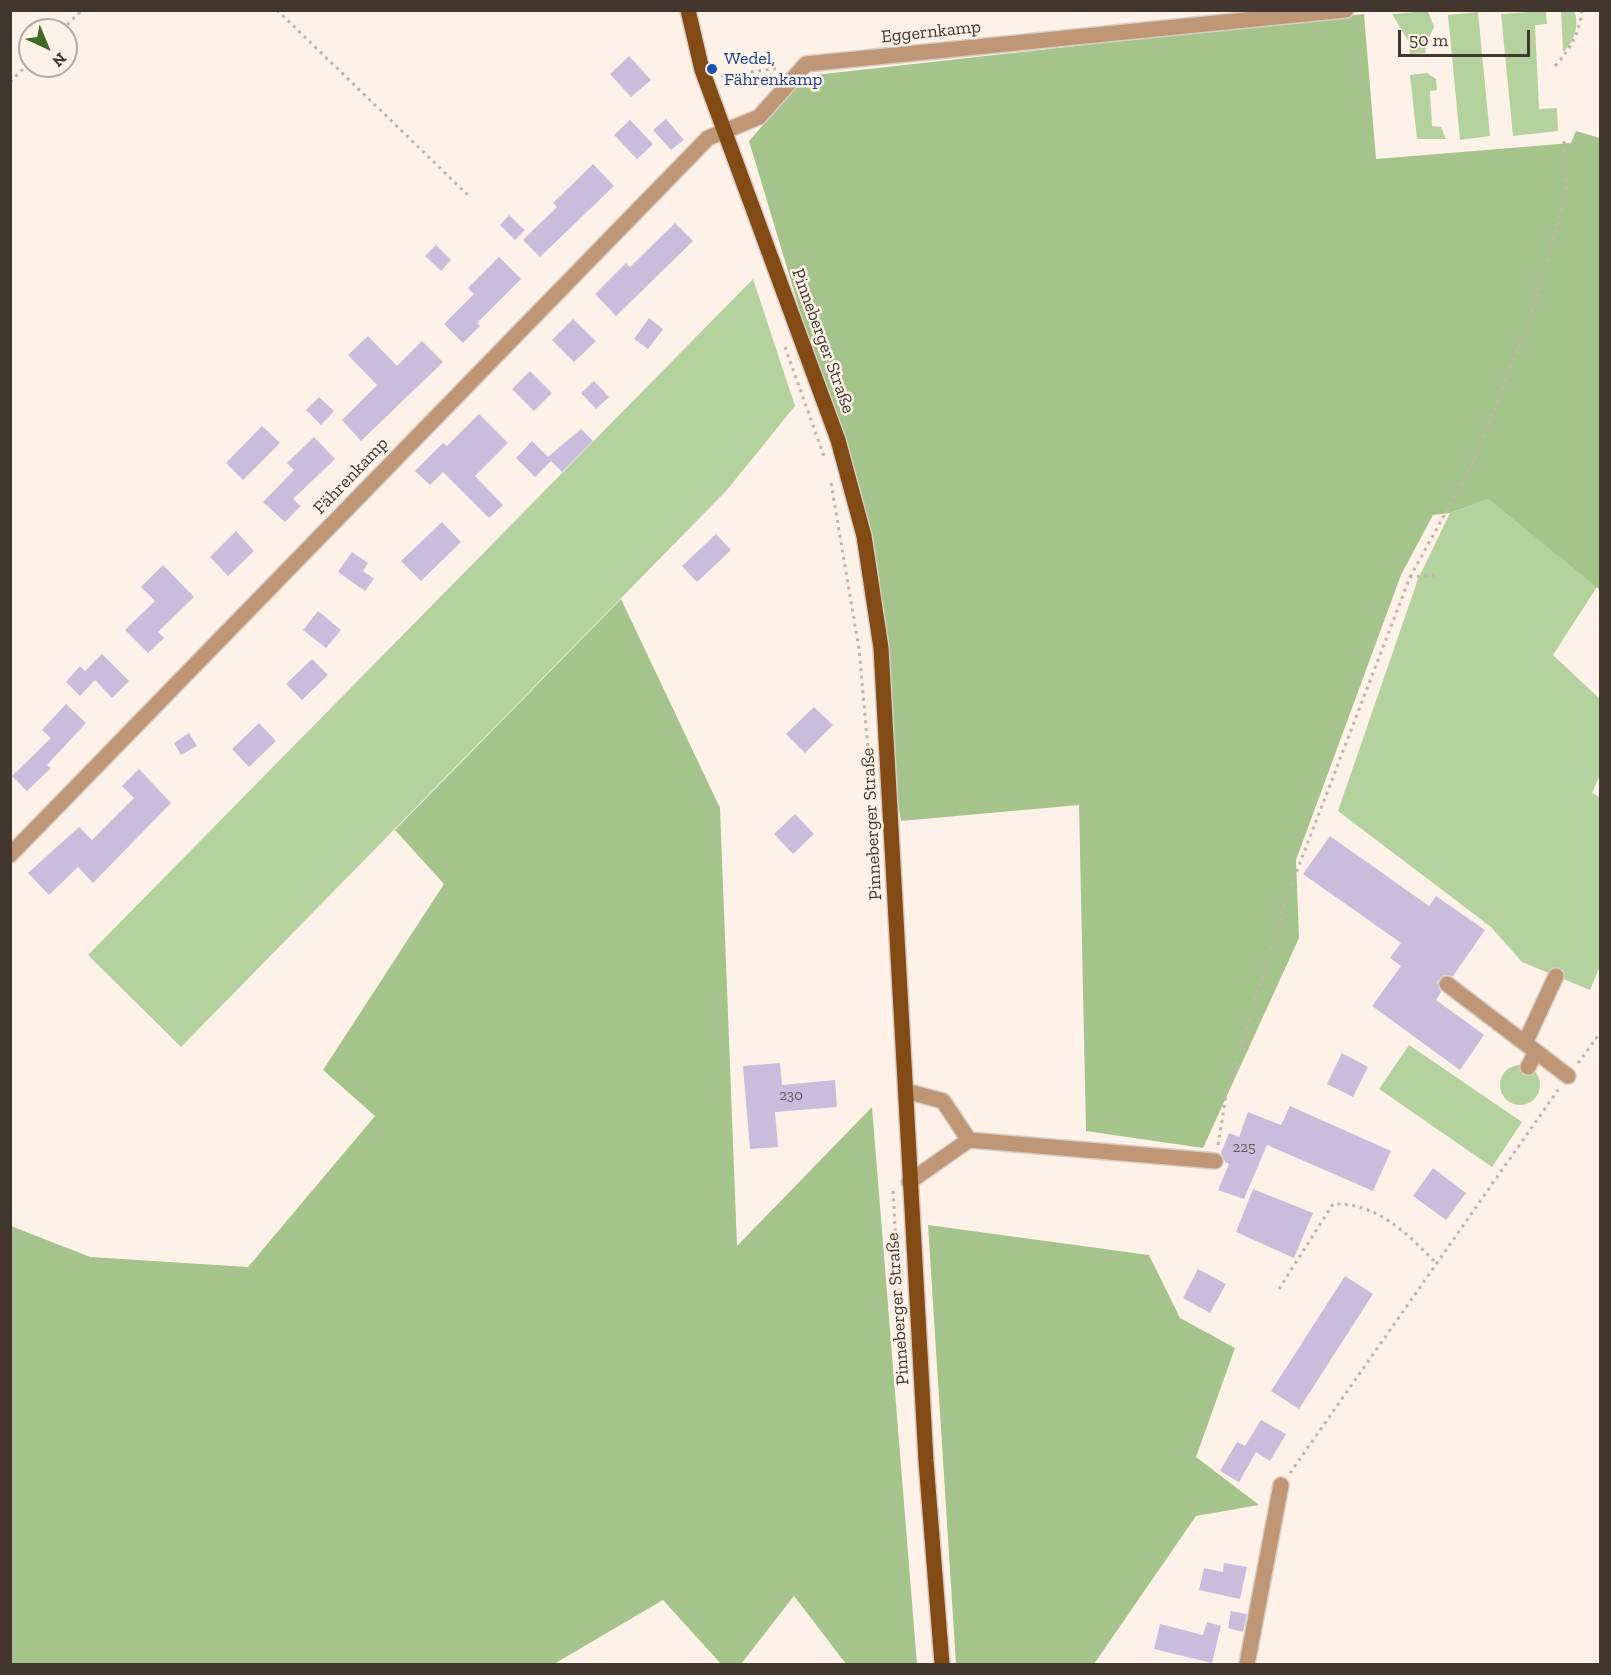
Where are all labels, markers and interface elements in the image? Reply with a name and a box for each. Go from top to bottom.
street label: Eggernkamp [880,16,982,48]
north arrow [18,18,78,78]
scale bar [1401,18,1533,56]
text: 50 m [1409,29,1448,51]
place label: Wedel, Fährenkamp [724,48,822,90]
text: N [48,49,70,71]
marker: Wedel, Fährenkamp [705,62,719,76]
street label: Pinneberger Straße [787,266,859,416]
street label: Fährenkamp [309,433,393,519]
street label: Pinneberger Straße [857,747,887,901]
house number: 230 [779,1087,803,1105]
house number: 225 [1232,1139,1256,1157]
street label: Pinneberger Straße [882,1232,914,1386]

